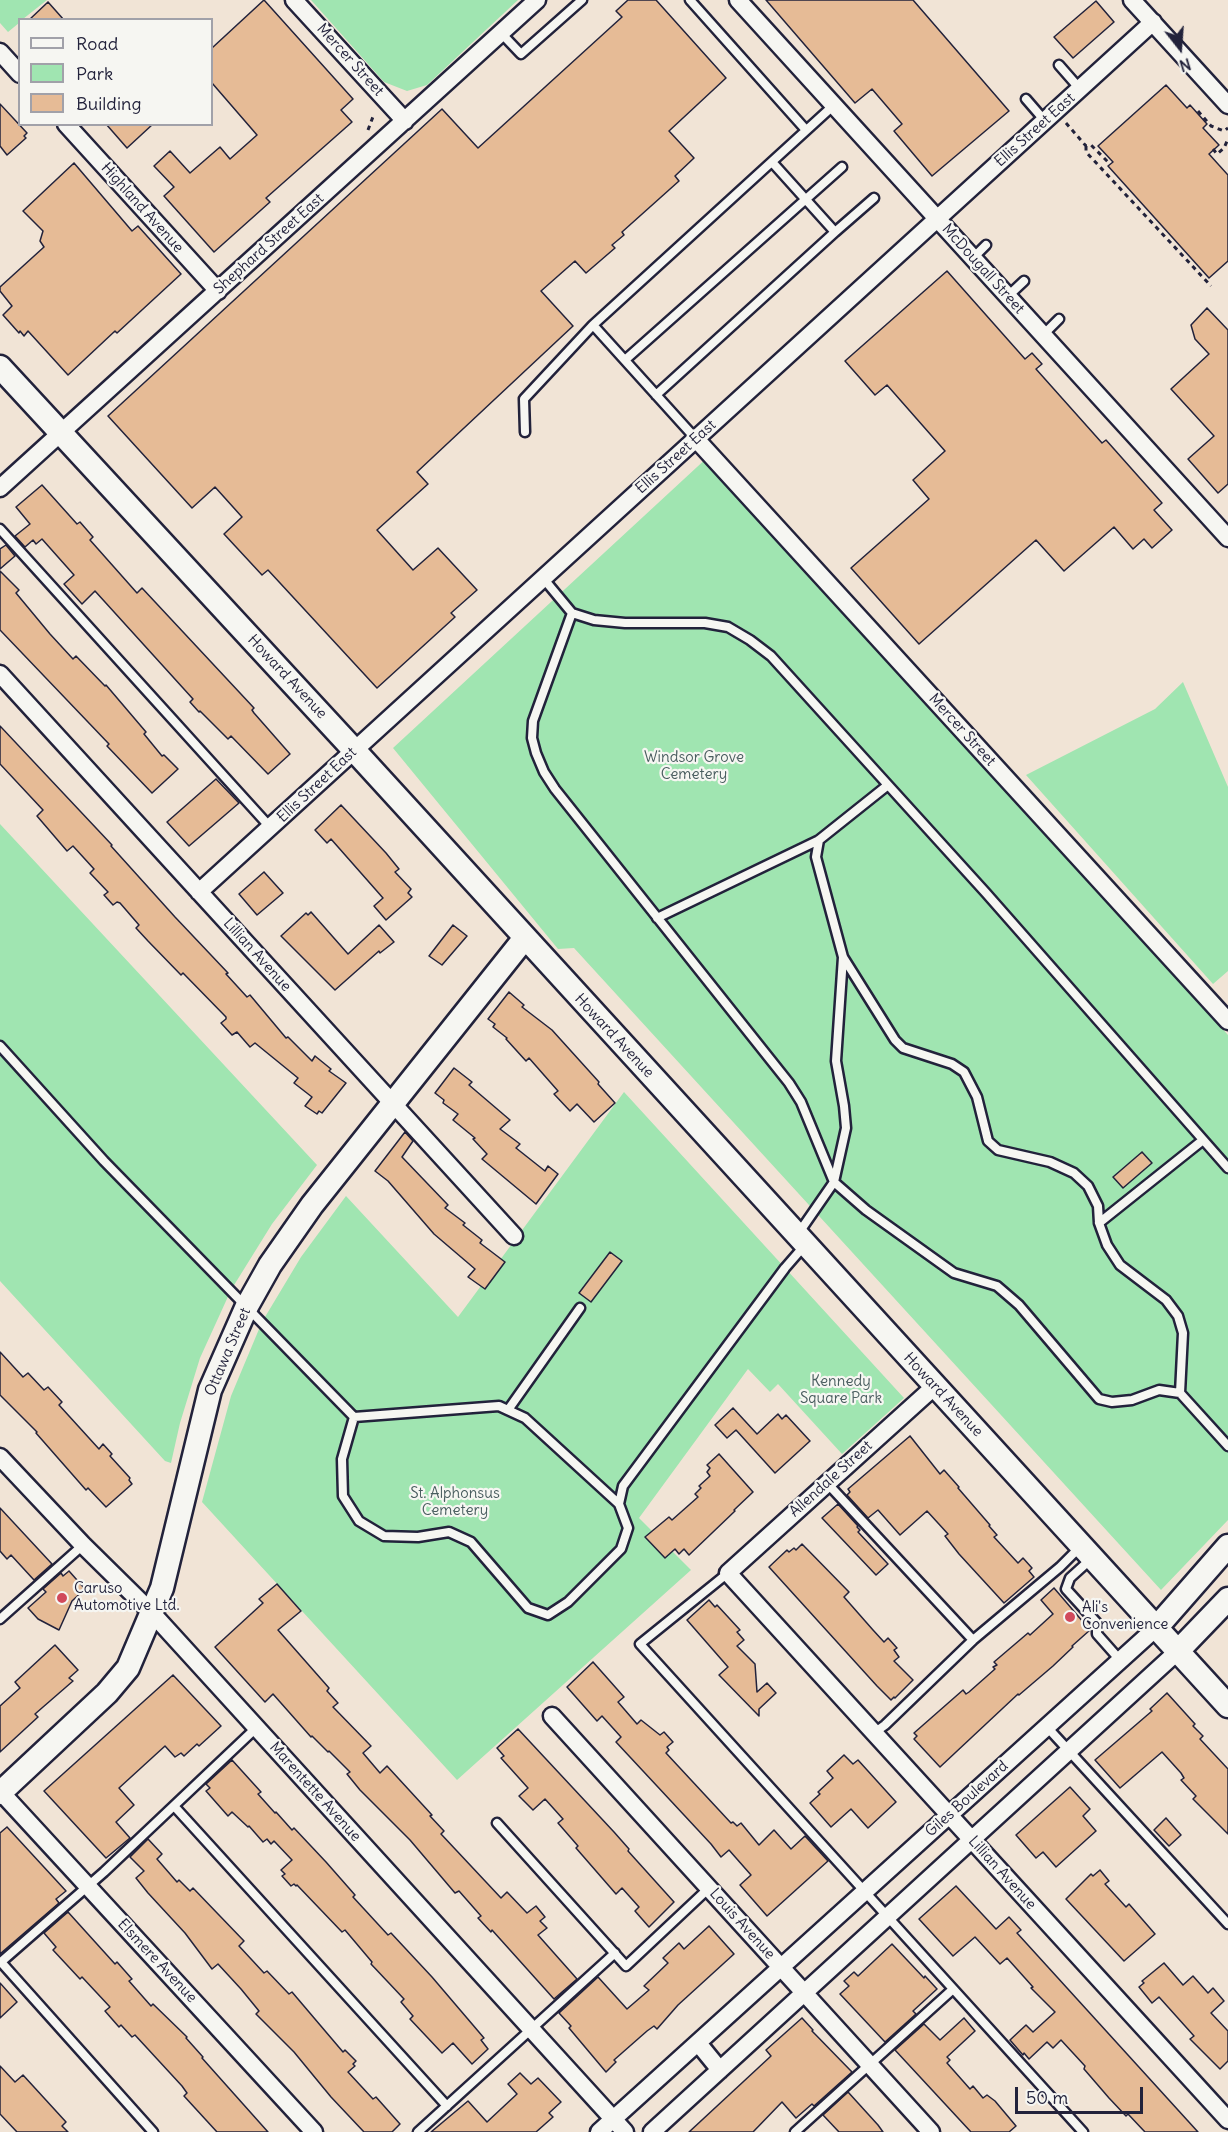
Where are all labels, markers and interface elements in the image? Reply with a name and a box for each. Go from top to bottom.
legend [18,18,213,126]
north arrow [1150,18,1210,78]
street label: Mercer Street [313,20,387,100]
text: Road [76,32,118,55]
text: N [1177,54,1193,76]
text: Park [76,62,113,85]
street label: Ellis Street East [991,89,1079,171]
text: Building [76,92,141,115]
street label: Highland Avenue [97,159,187,257]
street label: Shephard Street East [210,190,328,298]
street label: McDougall Street [938,220,1028,318]
street label: Ellis Street East [632,416,720,498]
street label: Howard Avenue [244,631,330,723]
street label: Mercer Street [925,690,999,770]
street label: Ellis Street East [274,744,360,826]
park label: Windsor Grove Cemetery [644,749,744,784]
street label: Lillian Avenue [219,915,295,995]
street label: Howard Avenue [571,990,657,1082]
street label: Ottawa Street [201,1305,255,1399]
street label: Howard Avenue [900,1349,986,1441]
park label: Kennedy Square Park [800,1373,882,1408]
street label: Allendale Street [786,1437,876,1521]
park label: St. Alphonsus Cemetery [410,1485,500,1520]
place label: Caruso Automotive Ltd. [74,1580,179,1615]
marker: Caruso Automotive Ltd. [55,1591,69,1605]
place label: Ali's Convenience [1082,1599,1168,1634]
marker: Ali's Convenience [1063,1610,1077,1624]
street label: Marentette Avenue [266,1738,364,1846]
street label: Giles Boulevard [922,1757,1012,1841]
street label: Lillian Avenue [964,1833,1040,1913]
street label: Louis Avenue [705,1885,779,1963]
street label: Elsmere Avenue [114,1915,200,2007]
scale bar [1018,2075,1146,2113]
text: 50 m [1026,2086,1068,2109]

